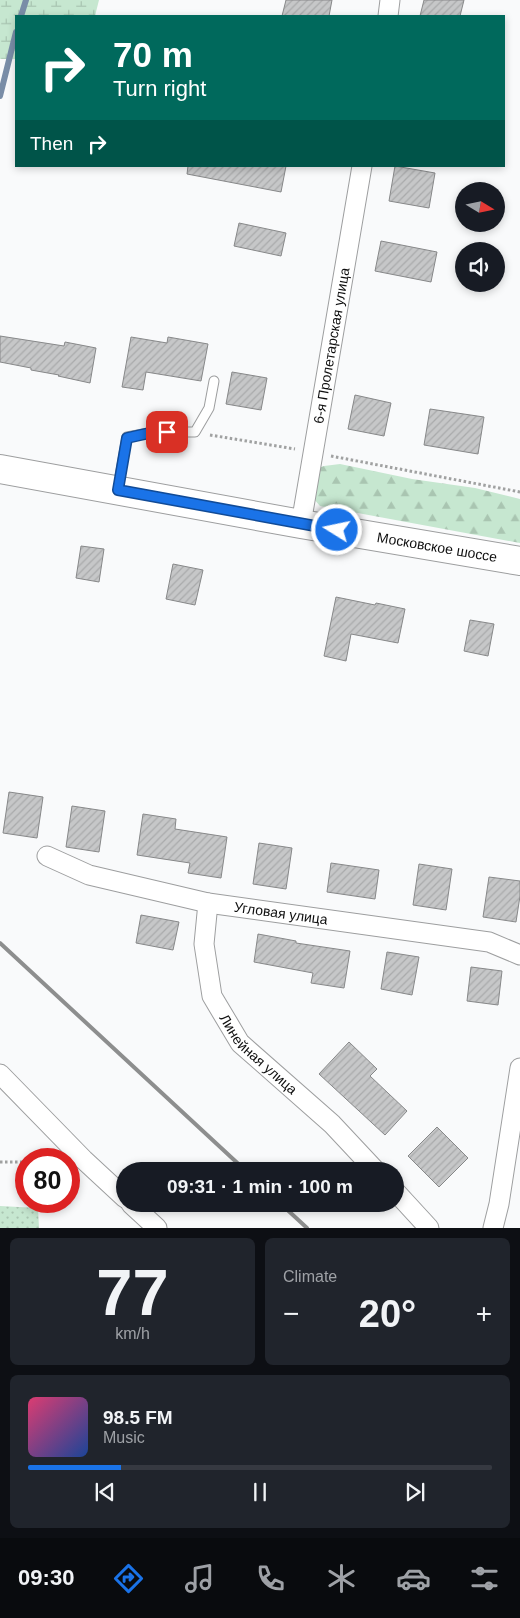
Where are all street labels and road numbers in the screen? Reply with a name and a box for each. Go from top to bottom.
street label: 6-я Пролетарская улица [310,266,353,425]
street label: Московское шоссе [376,529,499,565]
street label: Угловая улица [233,899,329,928]
street label: Линейная улица [217,1011,301,1098]

